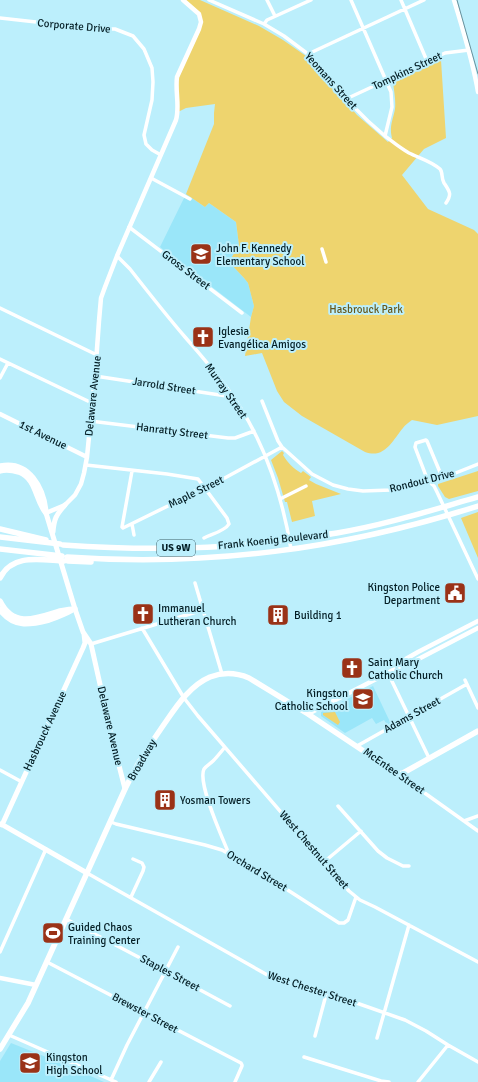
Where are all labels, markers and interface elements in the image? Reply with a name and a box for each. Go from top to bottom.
street label: Corporate Drive [37,16,111,36]
street label: Tompkins Street [370,49,444,93]
street label: Yeomans Street [302,50,360,112]
school or university icon: John F. Kennedy Elementary School [188,241,214,267]
place label: John F. Kennedy Elementary School [216,242,304,268]
street label: Gross Street [159,248,213,293]
park label: Hasbrouck Park [329,303,403,316]
church icon: Iglesia Evangélica Amigos [190,324,216,350]
place label: Iglesia Evangélica Amigos [218,325,306,351]
street label: Delaware Avenue [82,355,104,437]
street label: Murray Street [202,361,250,421]
street label: Jarrold Street [131,375,197,397]
street label: 1st Avenue [17,418,69,452]
street label: Hanratty Street [135,420,209,442]
street label: Rondout Drive [388,467,456,495]
street label: Maple Street [166,473,226,511]
street label: Frank Koenig Boulevard [217,528,329,552]
road number: US 9W [157,540,195,556]
public building icon: Kingston Police Department [442,580,468,606]
place label: Kingston Police Department [368,581,440,607]
church icon: Immanuel Lutheran Church [130,601,156,627]
place label: Immanuel Lutheran Church [158,602,236,628]
building icon: Building 1 [265,602,291,628]
place label: Building 1 [294,609,342,622]
church icon: Saint Mary Catholic Church [339,655,365,681]
place label: Saint Mary Catholic Church [368,656,443,682]
street label: Delaware Avenue [95,685,125,767]
school or university icon: Kingston Catholic School [350,686,376,712]
place label: Kingston Catholic School [275,687,348,713]
street label: Hasbrouck Avenue [21,689,69,773]
street label: Adams Street [381,694,443,736]
street label: Broadway [125,736,160,783]
street label: McEntee Street [361,745,427,797]
building icon: Yosman Towers [152,787,178,813]
place label: Yosman Towers [180,794,251,807]
street label: West Chestnut Street [277,808,352,892]
street label: Orchard Street [224,848,290,894]
sports icon: Guided Chaos Training Center [40,920,66,946]
place label: Guided Chaos Training Center [68,921,140,947]
street label: Staples Street [138,952,202,994]
street label: West Chester Street [266,968,358,1010]
street label: Brewster Street [110,990,180,1036]
school or university icon: Kingston High School [17,1050,43,1076]
place label: Kingston High School [46,1051,103,1077]

